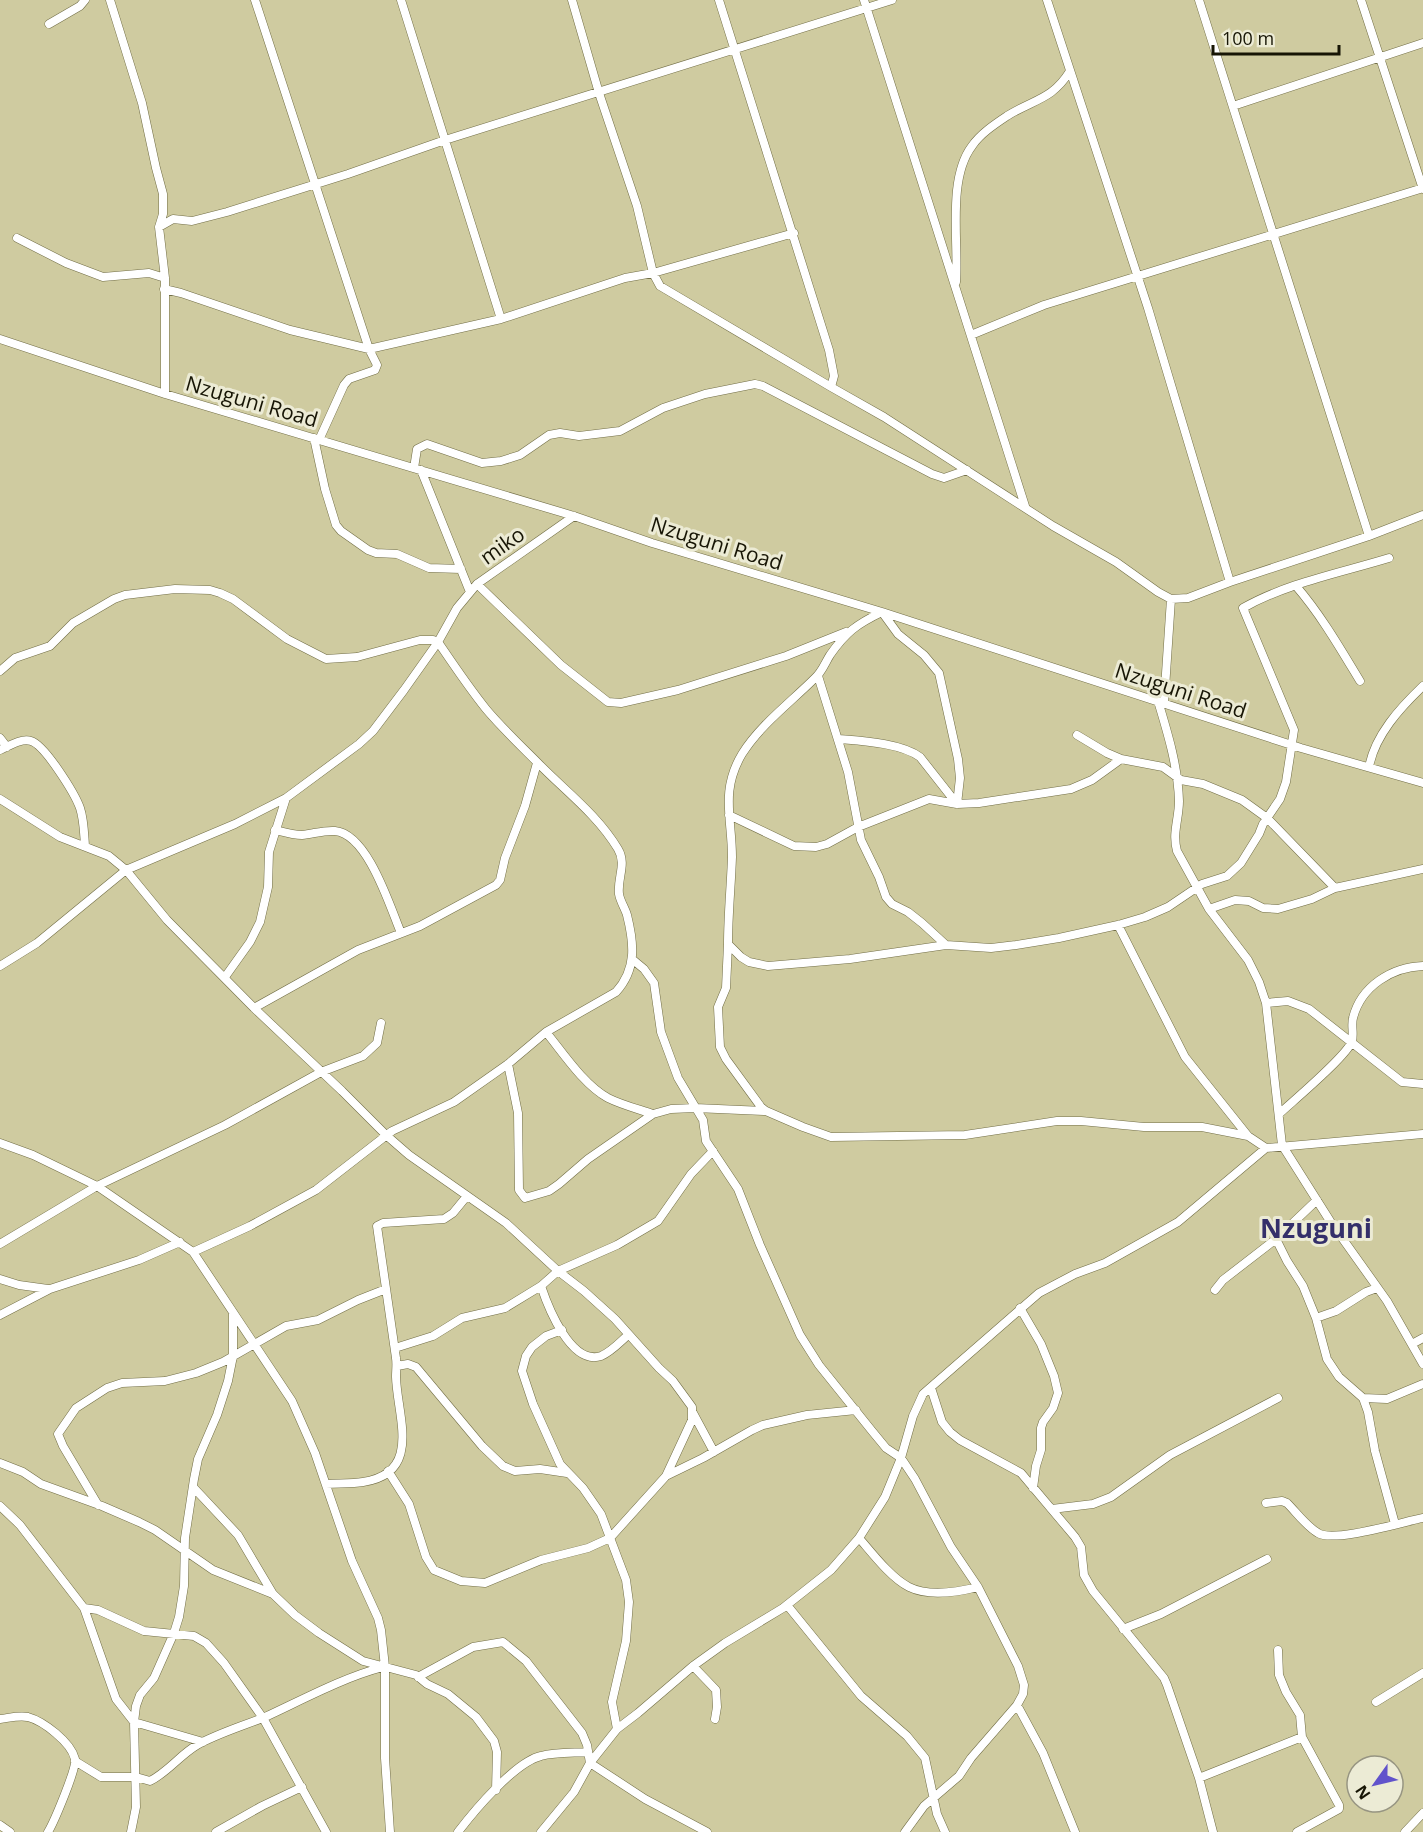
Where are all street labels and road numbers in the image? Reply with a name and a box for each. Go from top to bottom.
street label: Nzuguni Road [183,369,321,433]
street label: Nzuguni Road [648,510,786,576]
street label: miko [474,520,530,570]
street label: Nzuguni Road [1112,656,1250,724]

